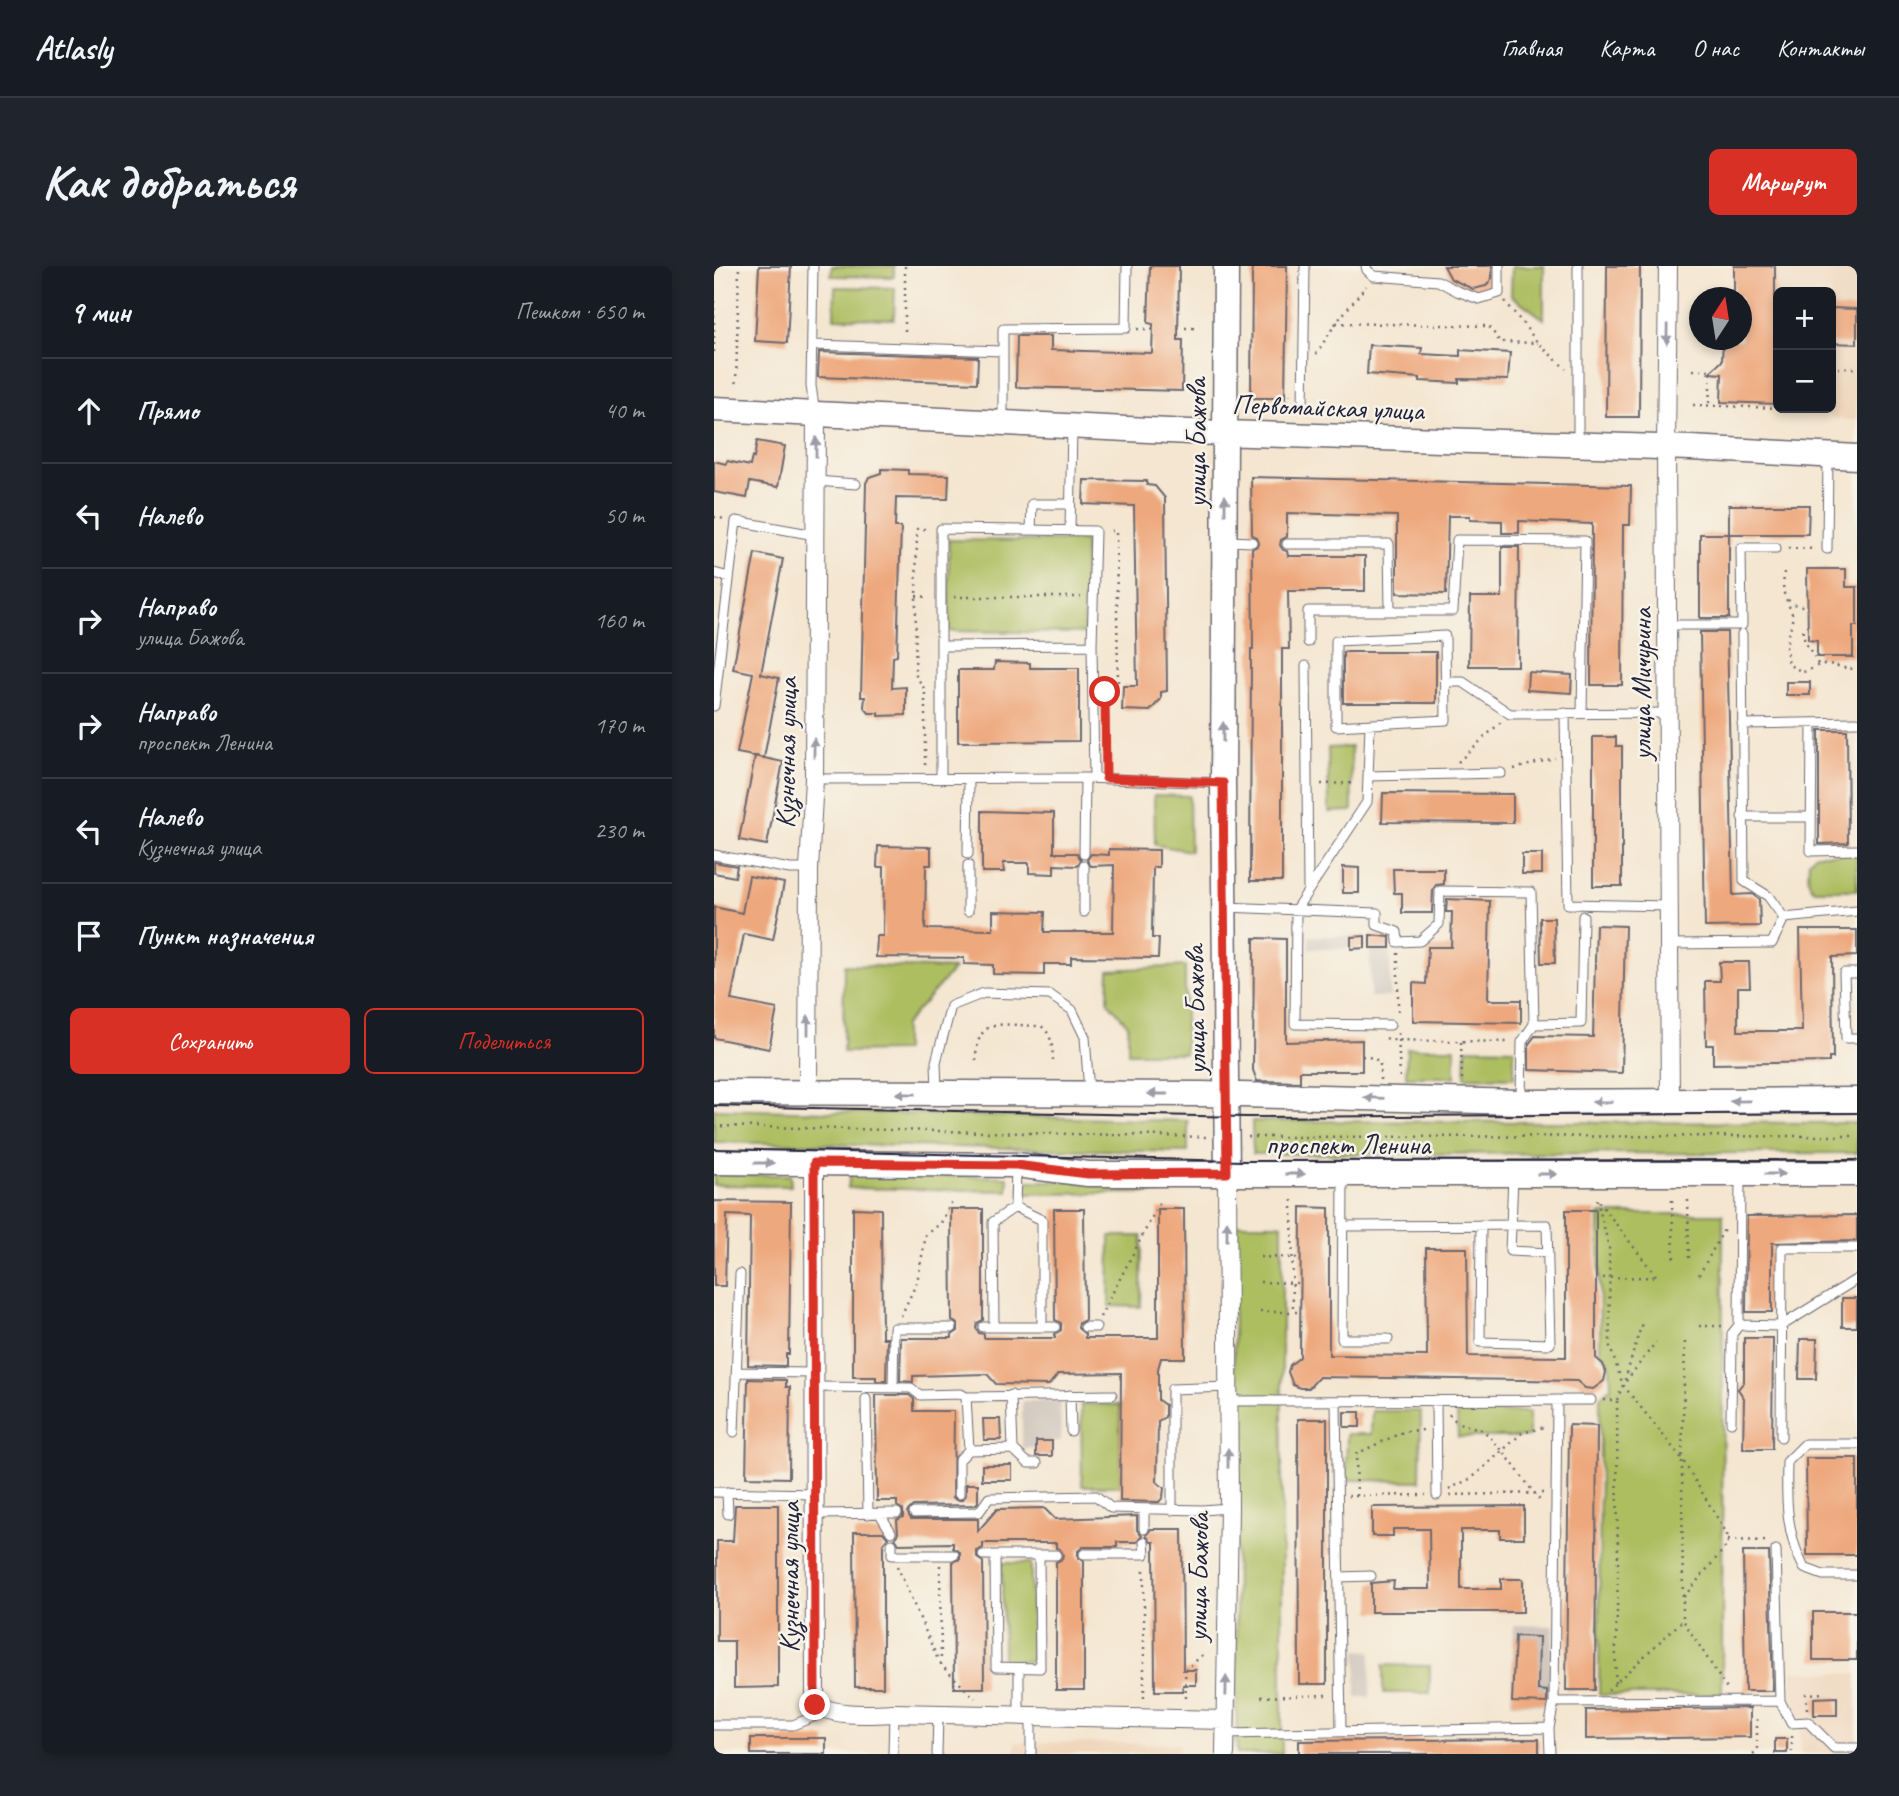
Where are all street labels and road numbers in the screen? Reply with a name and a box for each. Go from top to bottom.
street label: улица Бажова [1179,376,1214,510]
street label: Первомайская улица [1231,386,1426,428]
street label: улица Мичурина [1624,606,1659,762]
street label: Кузнечная улица [767,676,806,829]
street label: улица Бажова [1176,942,1214,1077]
street label: проспект Ленина [1266,1127,1432,1162]
street label: Кузнечная улица [772,1500,808,1652]
street label: улица Бажова [1179,1509,1217,1644]

